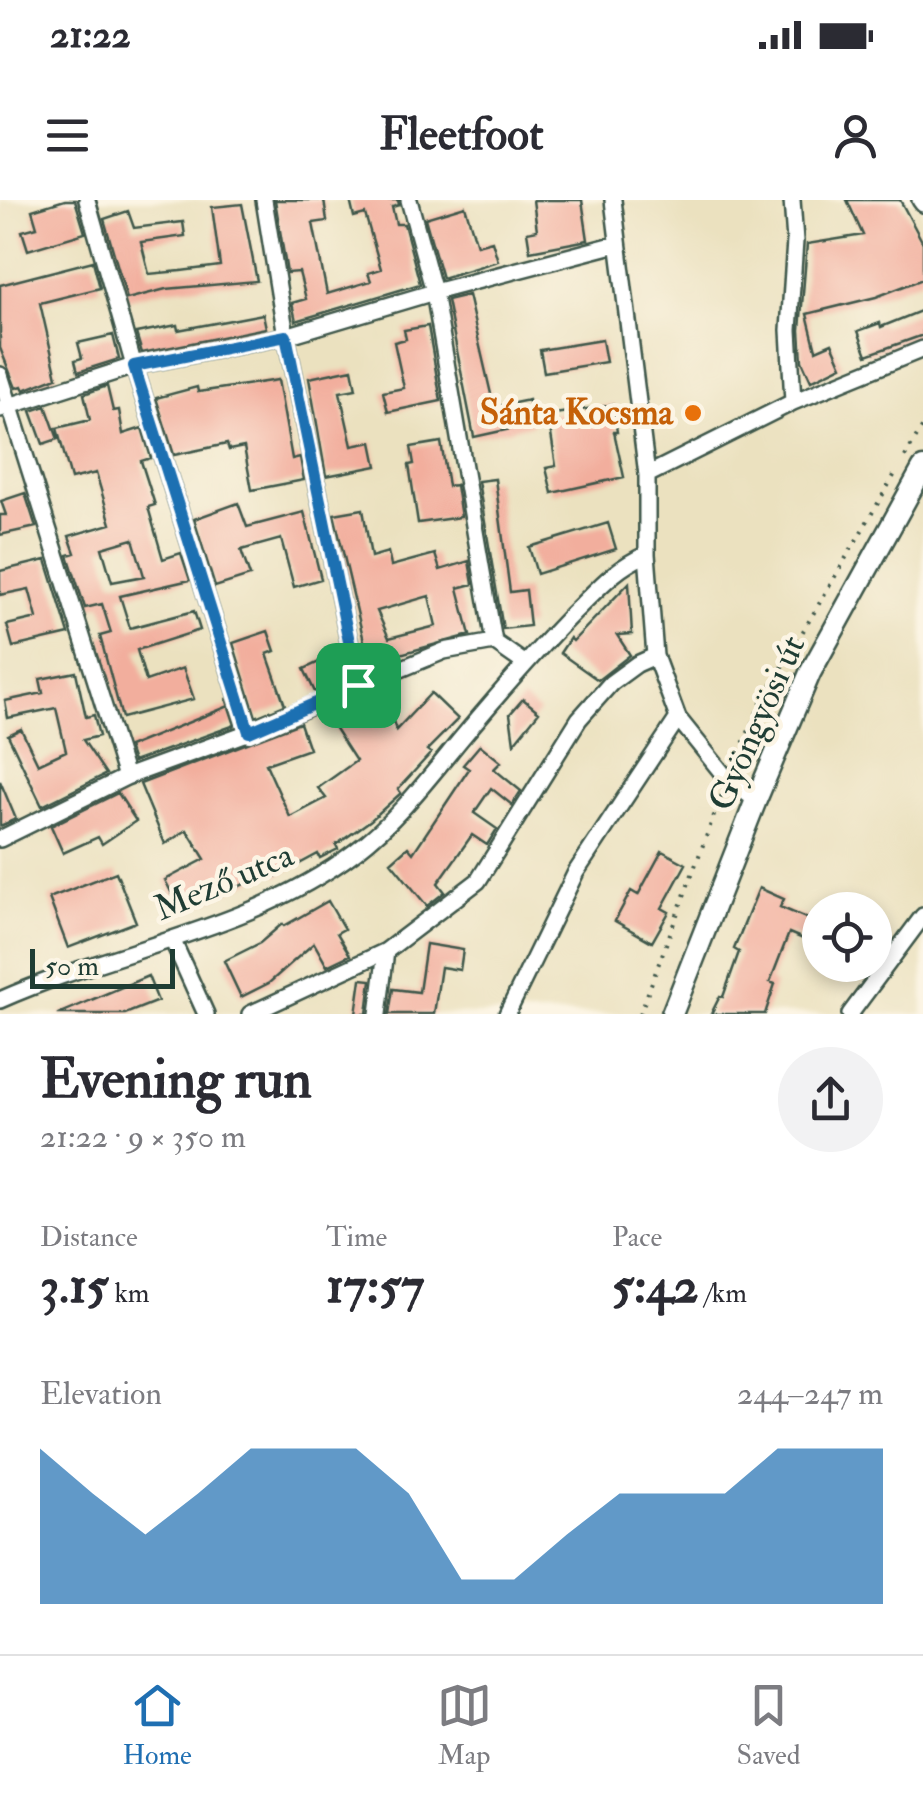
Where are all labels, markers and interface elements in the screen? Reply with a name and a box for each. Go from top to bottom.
text: 21:22 [50,11,131,59]
text: Fleetfoot [379,107,544,163]
icon: menu [40,108,95,163]
icon: person [828,108,883,163]
place label: Sánta Kocsma [480,391,675,435]
marker: Sánta Kocsma [682,402,704,424]
street label: Gyöngyösi út [699,629,815,817]
pin [316,643,401,728]
icon: arrive [331,658,386,713]
street label: Mező utca [148,833,301,931]
map controls [802,892,892,982]
button: locate [802,892,892,982]
scale bar [30,944,175,988]
text: 50 m [45,949,99,984]
text: Evening run [40,1045,312,1114]
button: share [778,1047,883,1152]
text: 21:22 · 9 × 350 m [40,1117,246,1157]
text: Distance [40,1220,138,1255]
text: Time [326,1220,387,1255]
text: Pace [612,1220,662,1255]
text: 3.15 [40,1255,109,1318]
text: 17:57 [326,1255,424,1318]
text: 5:42 [612,1255,699,1318]
text: km [109,1276,150,1311]
text: /km [699,1276,747,1311]
text: Elevation [40,1374,162,1414]
text: 244–247 m [737,1374,883,1414]
tab: Home [122,1678,192,1773]
tab: Map [437,1678,492,1773]
tab: Saved [737,1678,801,1773]

